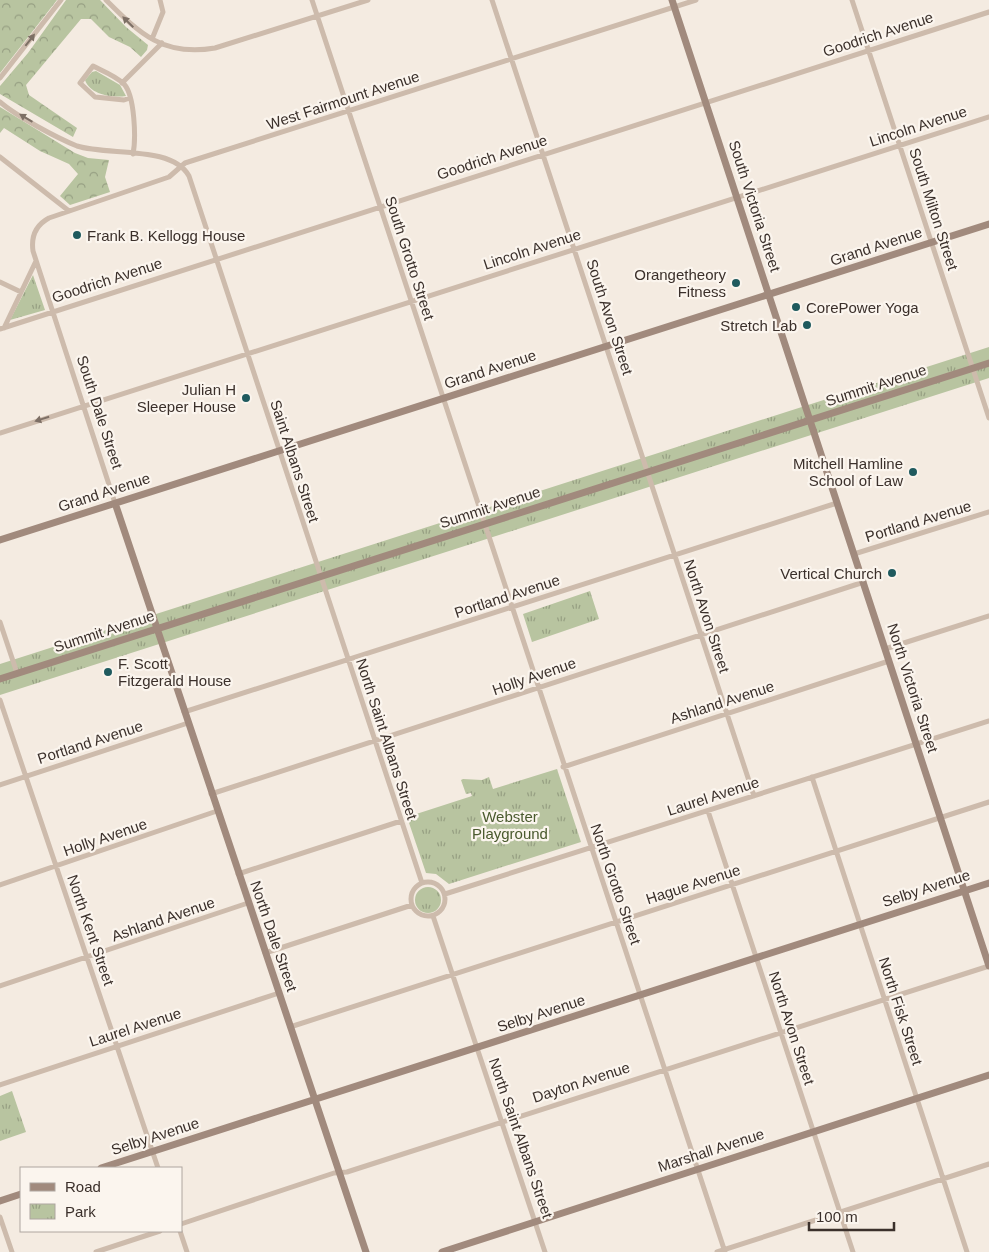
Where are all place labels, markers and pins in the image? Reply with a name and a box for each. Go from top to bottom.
place label: Frank B. Kellogg House [87,227,245,244]
marker: Frank B. Kellogg House [71,229,83,241]
place label: Orangetheory Fitness [634,266,726,300]
marker: Orangetheory Fitness [730,277,742,289]
place label: CorePower Yoga [806,299,919,316]
marker: CorePower Yoga [790,301,802,313]
place label: Stretch Lab [720,317,797,334]
marker: Stretch Lab [801,319,813,331]
place label: Julian H Sleeper House [137,381,236,415]
marker: Julian H Sleeper House [240,392,252,404]
place label: Mitchell Hamline School of Law [793,455,903,489]
marker: Mitchell Hamline School of Law [907,466,919,478]
place label: Vertical Church [780,565,882,582]
marker: Vertical Church [886,567,898,579]
place label: F. Scott Fitzgerald House [118,655,231,689]
marker: F. Scott Fitzgerald House [102,666,114,678]

